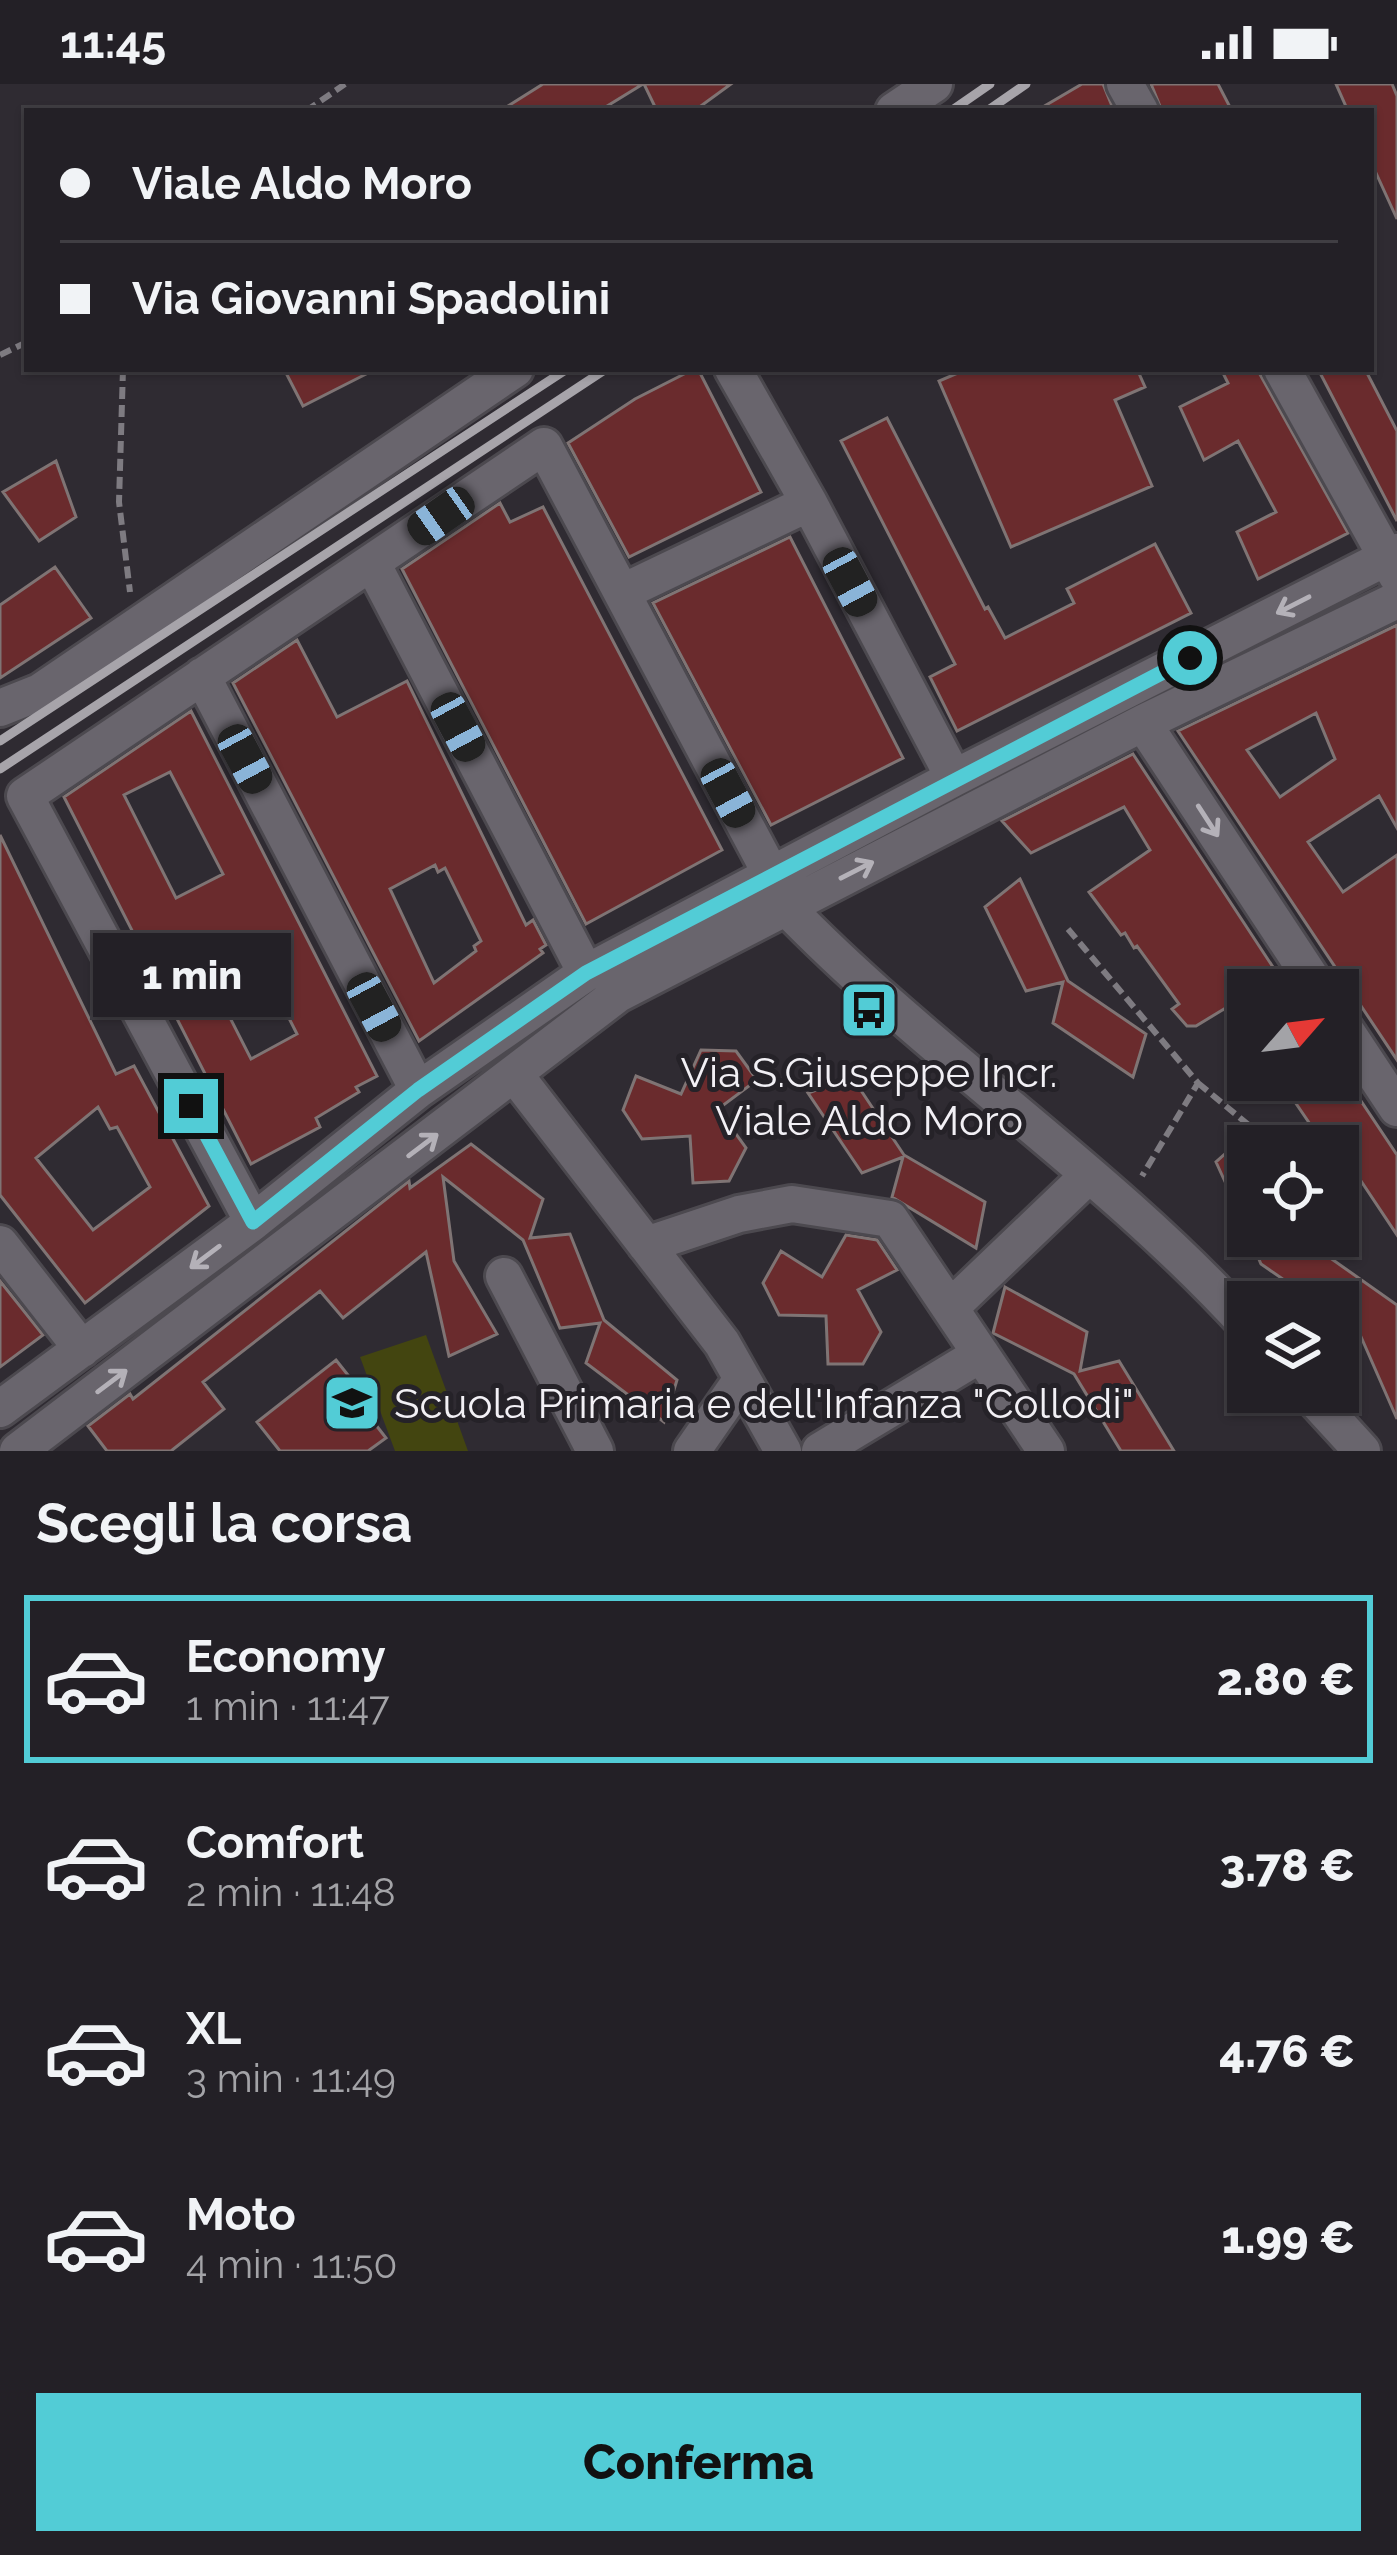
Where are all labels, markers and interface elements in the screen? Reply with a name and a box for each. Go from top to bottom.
text: 11:45 [60,16,166,69]
text: Viale Aldo Moro [132,157,472,210]
text: Via Giovanni Spadolini [132,272,610,325]
car [401,481,481,551]
car [817,542,883,622]
one-way arrow [1276,594,1311,617]
route start [1163,631,1217,685]
car [425,687,491,767]
car [212,719,278,799]
car [695,753,761,833]
one-way arrow [1195,803,1220,837]
one-way arrow [838,857,874,880]
callout: 1 min [92,932,290,1016]
text: 1 min [142,952,242,998]
car [341,967,407,1047]
north arrow [1227,969,1359,1101]
map controls [1227,969,1359,1413]
bus stop icon: Via S.Giuseppe Incr. Viale Aldo Moro [838,979,900,1041]
place label: Via S.Giuseppe Incr. Viale Aldo Moro [681,1048,1057,1145]
route end [164,1079,218,1133]
button: locate [1227,1125,1359,1257]
one-way arrow [406,1132,438,1159]
one-way arrow [190,1244,222,1270]
button: layers [1227,1281,1359,1413]
one-way arrow [95,1368,128,1394]
school or university icon: Scuola Primaria e dell'Infanza "Collodi" [321,1372,383,1434]
place label: Scuola Primaria e dell'Infanza "Collodi" [394,1379,1134,1428]
text: Scegli la corsa [36,1491,412,1555]
icon: car [42,1625,150,1733]
text: Economy [186,1630,386,1683]
text: 2.80 € [1217,1653,1355,1706]
text: 1 min · 11:47 [186,1683,390,1729]
icon: car [42,1811,150,1919]
text: Comfort [186,1816,364,1869]
text: 3.78 € [1220,1839,1355,1892]
text: 2 min · 11:48 [186,1869,396,1915]
icon: car [42,1997,150,2105]
text: XL [186,2002,241,2055]
text: 4.76 € [1219,2025,1355,2078]
text: 3 min · 11:49 [186,2055,396,2101]
icon: car [42,2183,150,2291]
text: Moto [186,2188,296,2241]
text: 1.99 € [1221,2211,1355,2264]
text: 4 min · 11:50 [186,2241,397,2287]
button: Conferma [36,2393,1361,2531]

